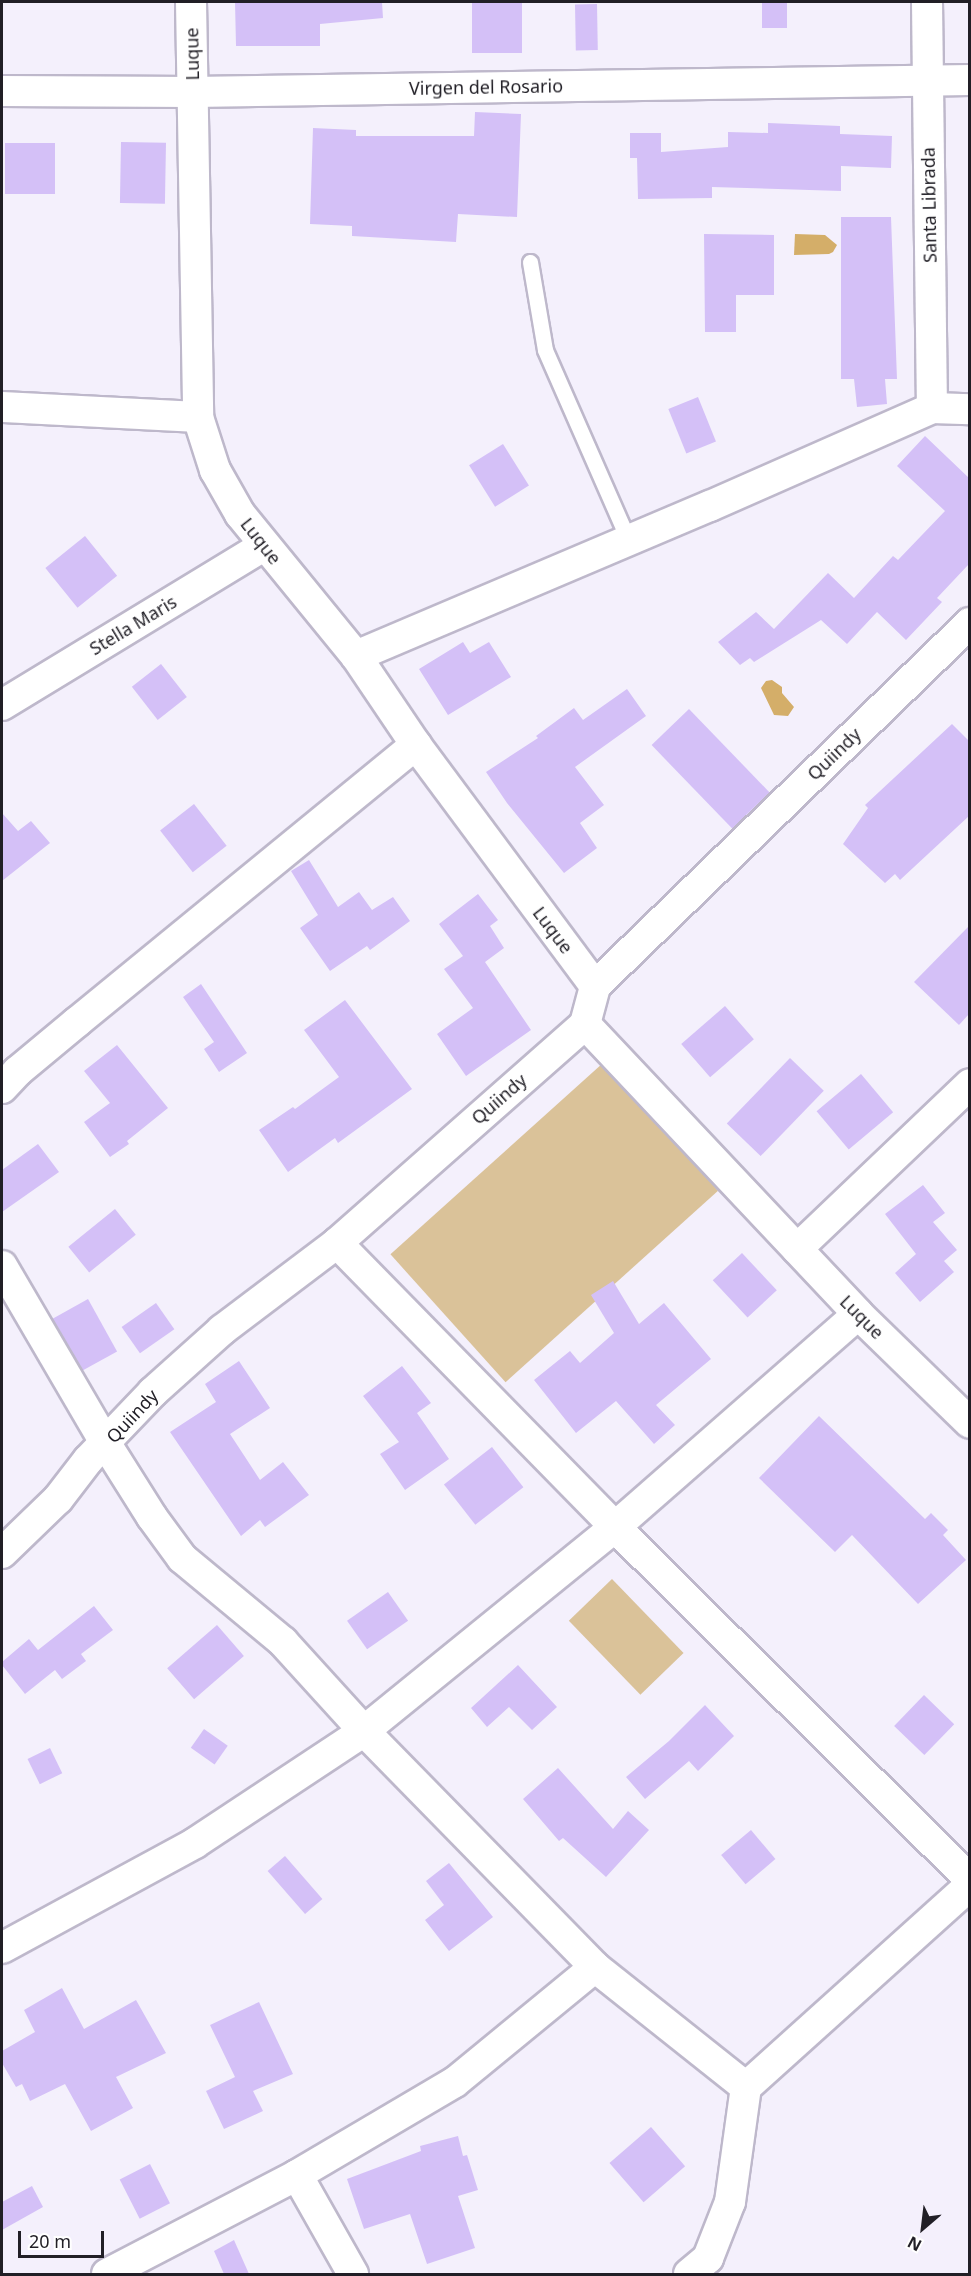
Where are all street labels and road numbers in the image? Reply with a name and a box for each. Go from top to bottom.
street label: Luque [181,27,203,81]
street label: Virgen del Rosario [409,75,563,99]
street label: Santa Librada [917,147,941,263]
street label: Luque [236,514,286,568]
street label: Stella Maris [86,591,180,659]
street label: Quiindy [803,723,865,785]
street label: Luque [528,902,578,958]
street label: Quiindy [467,1069,531,1129]
street label: Luque [836,1291,888,1343]
street label: Quiindy [102,1385,162,1447]

